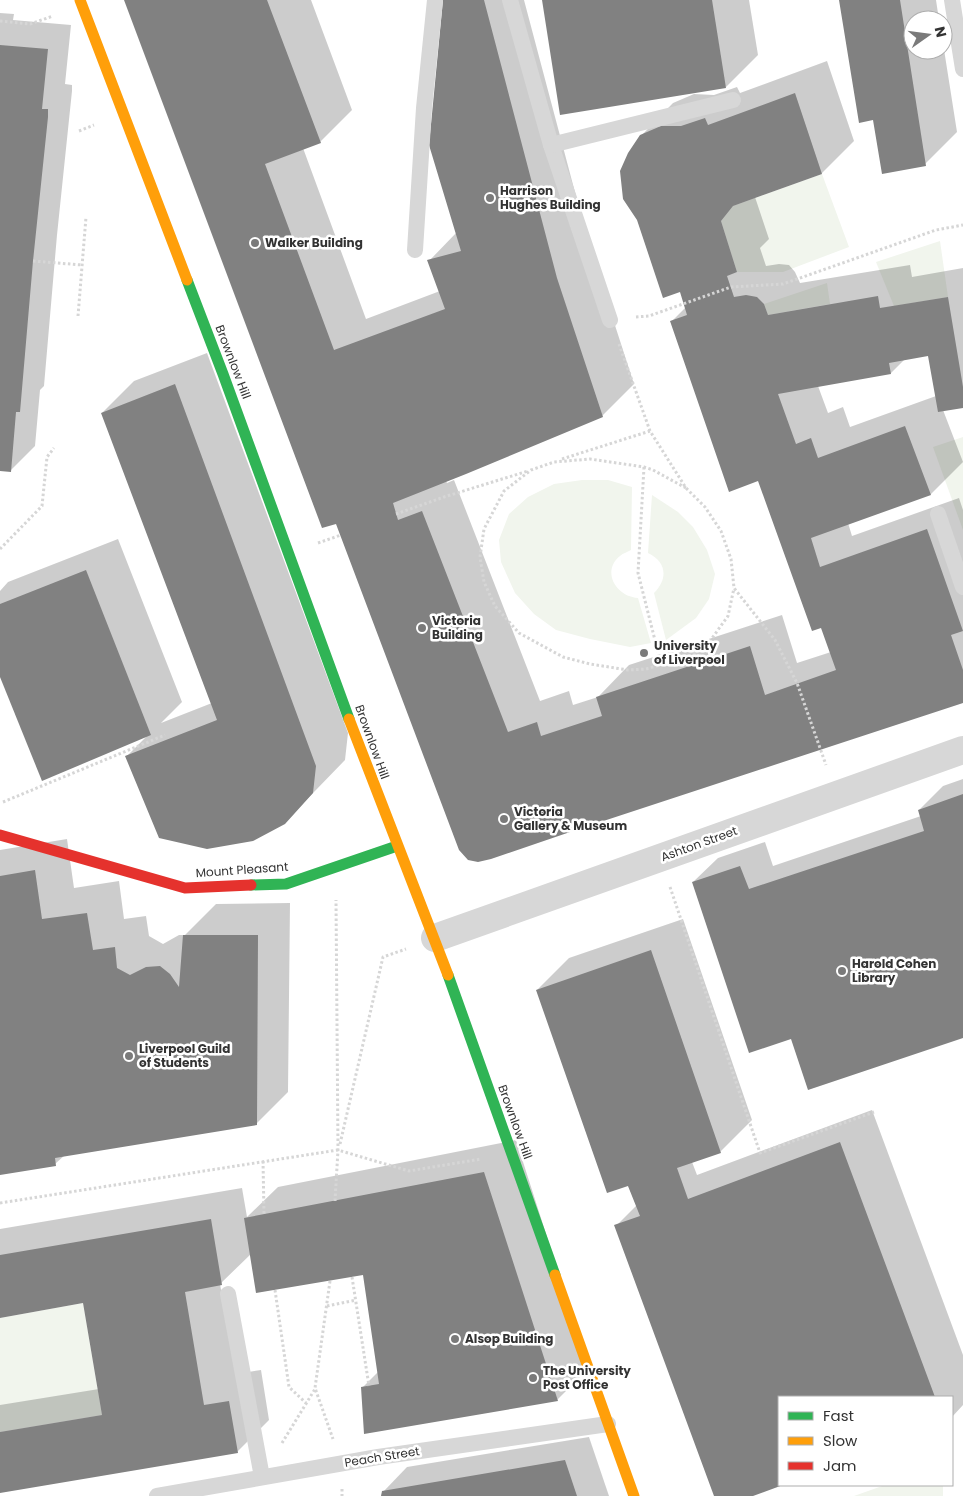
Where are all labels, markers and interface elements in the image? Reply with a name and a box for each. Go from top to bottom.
north arrow [903,10,953,60]
text: N [930,24,952,39]
place label: Harrison Hughes Building [500,182,601,213]
marker: Harrison Hughes Building [484,192,496,204]
place label: Walker Building [265,234,363,251]
marker: Walker Building [249,237,261,249]
street label: Brownlow Hill [212,322,255,401]
place label: Victoria Building [432,612,483,643]
marker: Victoria Building [416,622,428,634]
place label: University of Liverpool [654,637,725,668]
marker: University of Liverpool [638,647,650,659]
street label: Brownlow Hill [351,702,394,781]
place label: Victoria Gallery & Museum [514,803,627,834]
marker: Victoria Gallery & Museum [498,813,510,825]
street label: Ashton Street [658,822,739,865]
street label: Mount Pleasant [195,858,289,881]
place label: Harold Cohen Library [852,955,936,986]
marker: Harold Cohen Library [836,965,848,977]
place label: Liverpool Guild of Students [139,1040,230,1071]
marker: Liverpool Guild of Students [123,1050,135,1062]
street label: Brownlow Hill [494,1082,537,1161]
place label: Alsop Building [465,1330,553,1347]
marker: Alsop Building [449,1333,461,1345]
place label: The University Post Office [543,1362,631,1393]
marker: The University Post Office [527,1372,539,1384]
legend [778,1396,953,1486]
text: Fast [823,1405,854,1426]
text: Slow [823,1430,858,1451]
street label: Peach Street [343,1442,421,1471]
text: Jam [823,1455,857,1476]

